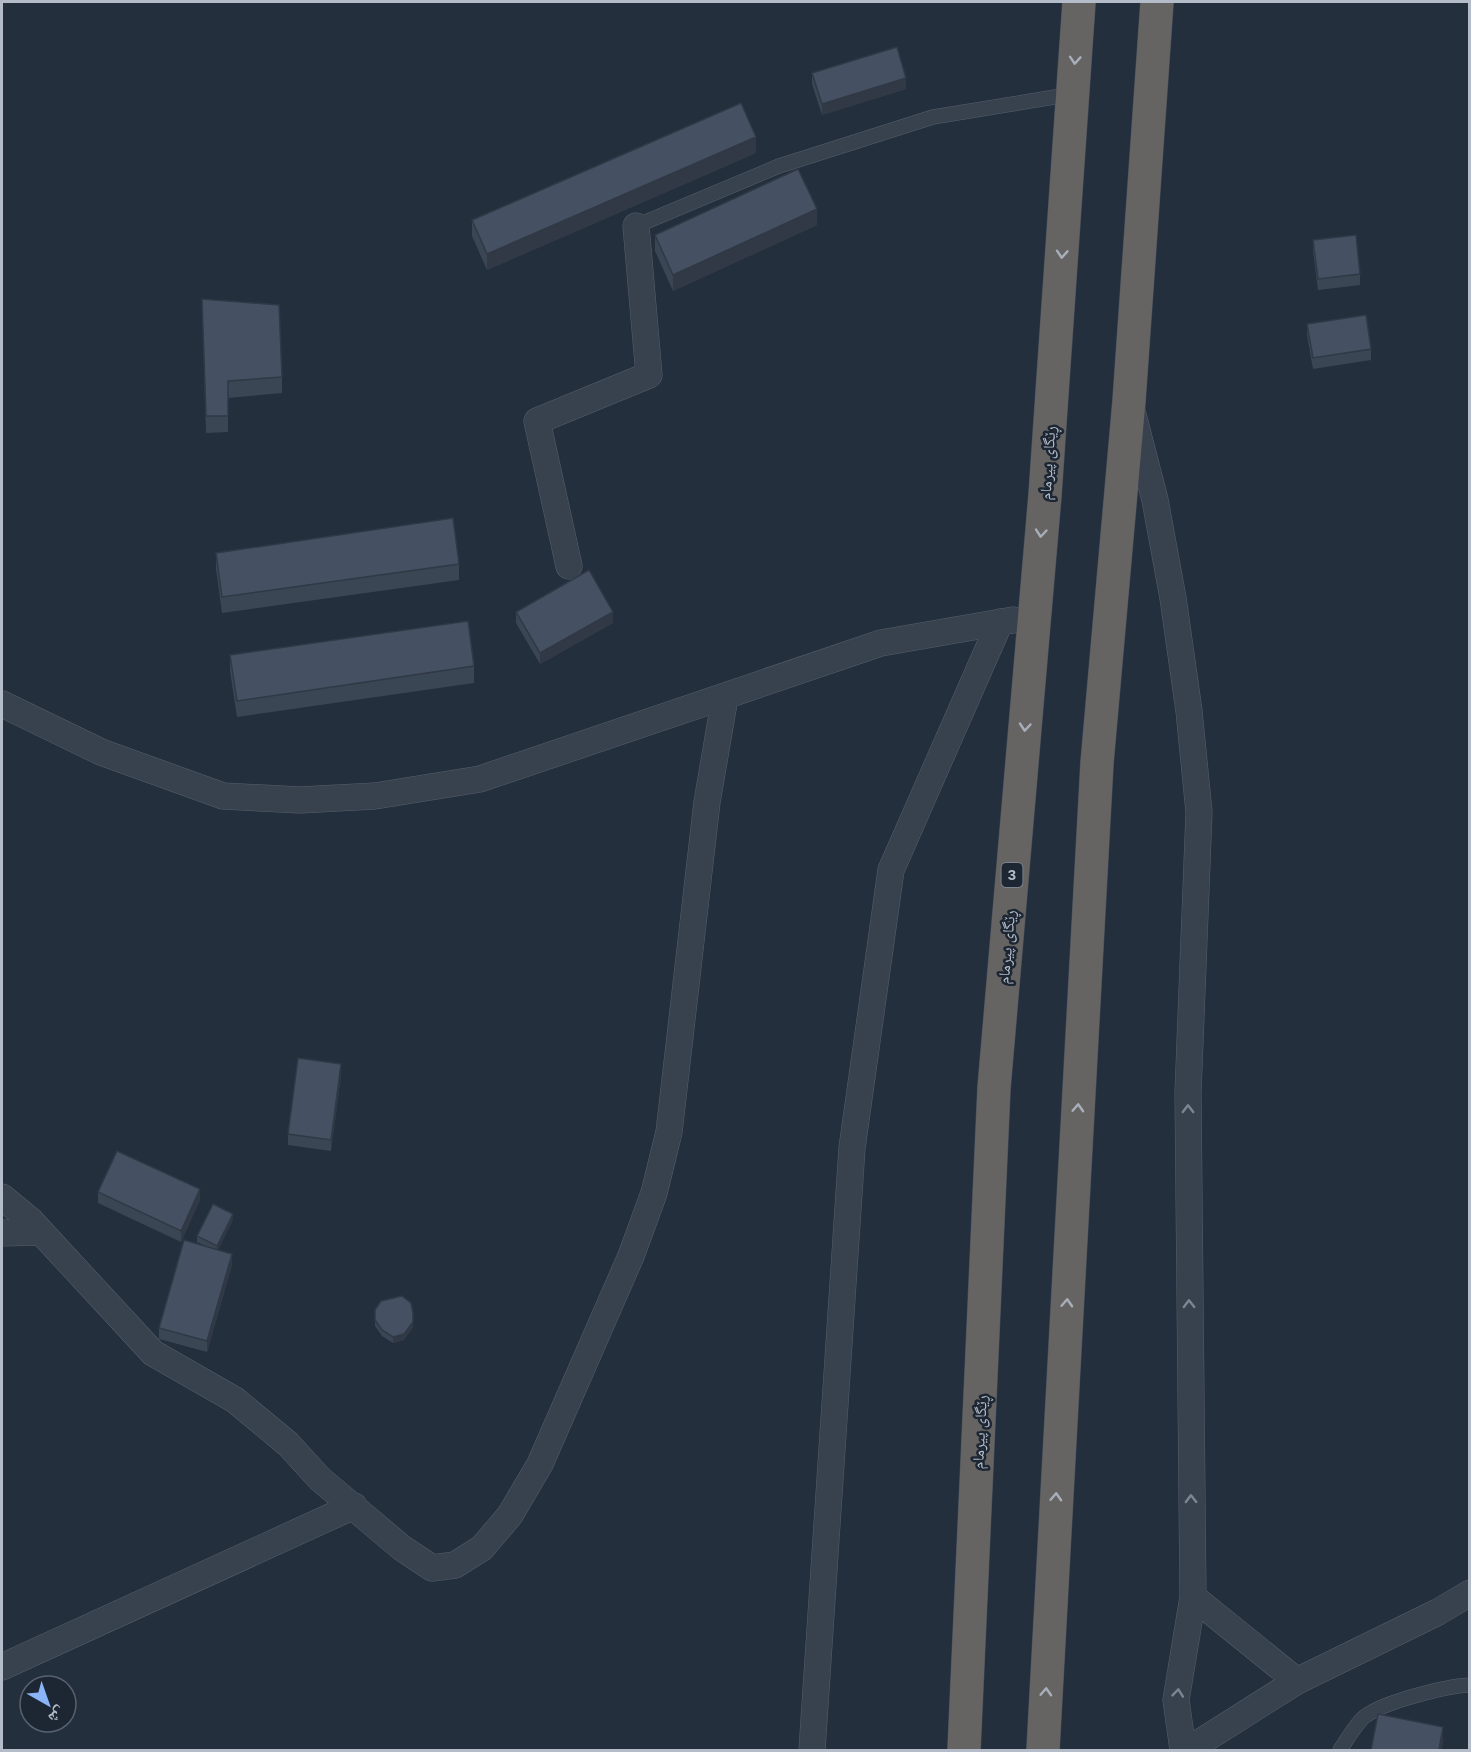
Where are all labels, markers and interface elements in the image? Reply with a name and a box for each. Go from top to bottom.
one-way arrow [1069,55,1082,64]
one-way arrow [1055,250,1068,259]
street label: ڕێگای پیرمام [1036,425,1063,501]
one-way arrow [1035,528,1048,537]
one-way arrow [1018,722,1031,731]
road number: 3 [1002,863,1022,887]
street label: ڕێگای پیرمام [995,909,1023,985]
one-way arrow [1071,1103,1084,1112]
one-way arrow [1182,1104,1194,1113]
one-way arrow [1060,1298,1073,1307]
one-way arrow [1182,1299,1195,1308]
street label: ڕێگای پیرمام [969,1394,994,1470]
one-way arrow [1050,1493,1063,1502]
one-way arrow [1185,1494,1197,1503]
north arrow [18,1674,78,1734]
one-way arrow [1040,1688,1053,1697]
one-way arrow [1171,1688,1184,1697]
text: ش [45,1702,69,1727]

